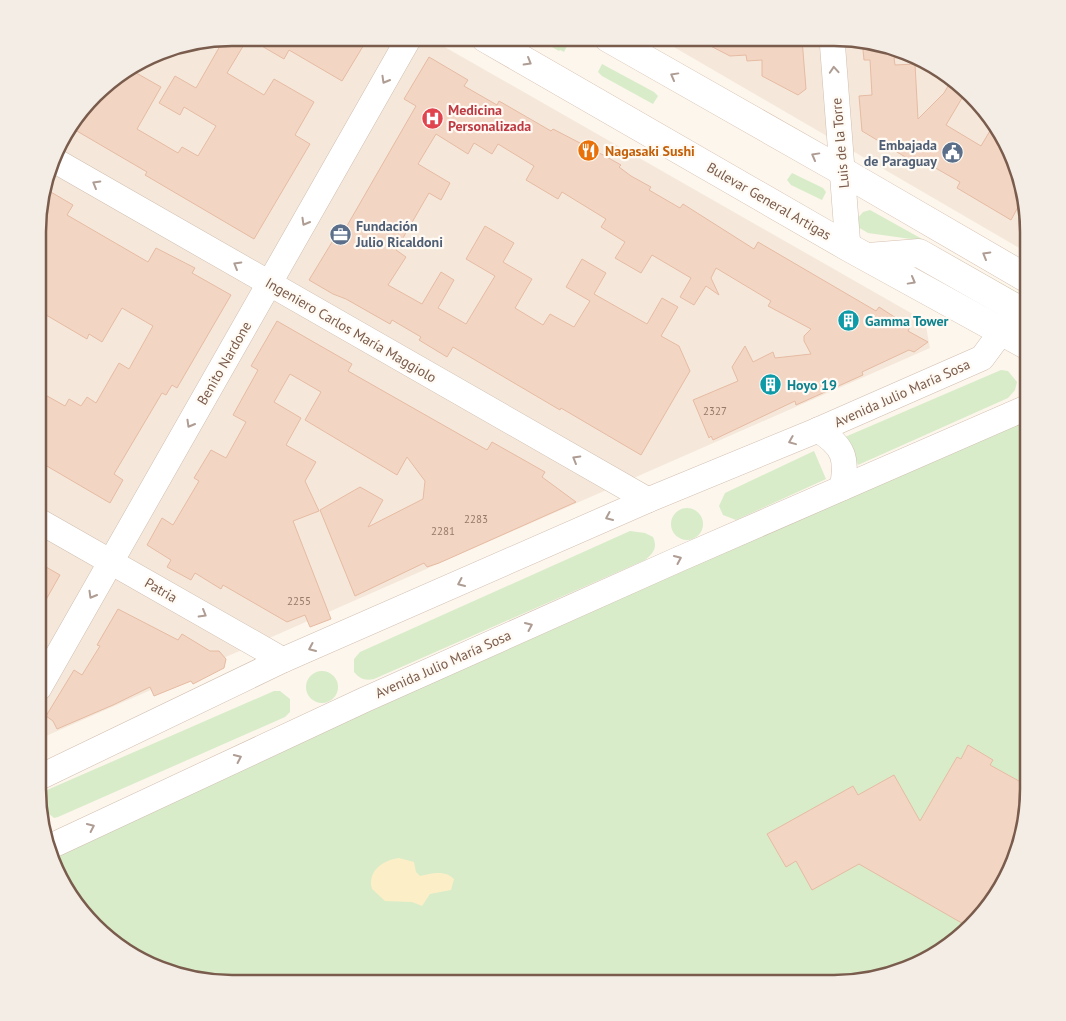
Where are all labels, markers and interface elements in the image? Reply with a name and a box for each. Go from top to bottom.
one-way arrow [522,56,531,66]
one-way arrow [829,65,840,73]
one-way arrow [670,72,679,82]
one-way arrow [381,75,391,84]
street label: Luis de la Torre [827,97,853,189]
place label: Medicina Personalizada [448,101,531,135]
hospital icon: Medicina Personalizada [420,106,444,130]
place label: Embajada de Paraguay [864,136,937,170]
restaurant icon: Nagasaki Sushi [577,139,601,163]
public building icon: Embajada de Paraguay [941,141,965,165]
place label: Nagasaki Sushi [605,142,695,160]
one-way arrow [812,152,821,162]
street label: Bulevar General Artigas [704,158,834,244]
one-way arrow [93,180,102,190]
one-way arrow [301,216,311,225]
place label: Fundación Julio Ricaldoni [355,217,443,251]
office icon: Fundación Julio Ricaldoni [328,222,352,246]
one-way arrow [982,251,991,261]
one-way arrow [234,261,243,271]
street label: Ingeniero Carlos María Maggiolo [262,274,440,386]
one-way arrow [907,275,916,285]
building icon: Gamma Tower [837,309,861,333]
place label: Gamma Tower [865,312,949,330]
street label: Benito Nardone [193,318,255,408]
street label: Avenida Julio María Sosa [831,355,973,431]
building icon: Hoyo 19 [759,373,783,397]
place label: Hoyo 19 [787,376,837,394]
house number: 2327 [703,404,727,418]
one-way arrow [186,418,196,427]
one-way arrow [788,436,796,446]
one-way arrow [572,455,581,465]
one-way arrow [605,511,614,522]
house number: 2283 [464,512,488,526]
house number: 2281 [431,524,455,538]
one-way arrow [673,555,682,566]
street label: Patria [142,574,180,606]
one-way arrow [457,576,466,587]
one-way arrow [88,590,98,599]
house number: 2255 [287,594,311,608]
one-way arrow [198,608,207,618]
one-way arrow [524,622,533,632]
street label: Avenida Julio María Sosa [372,626,514,702]
one-way arrow [308,641,317,652]
one-way arrow [233,754,242,765]
one-way arrow [86,823,95,833]

